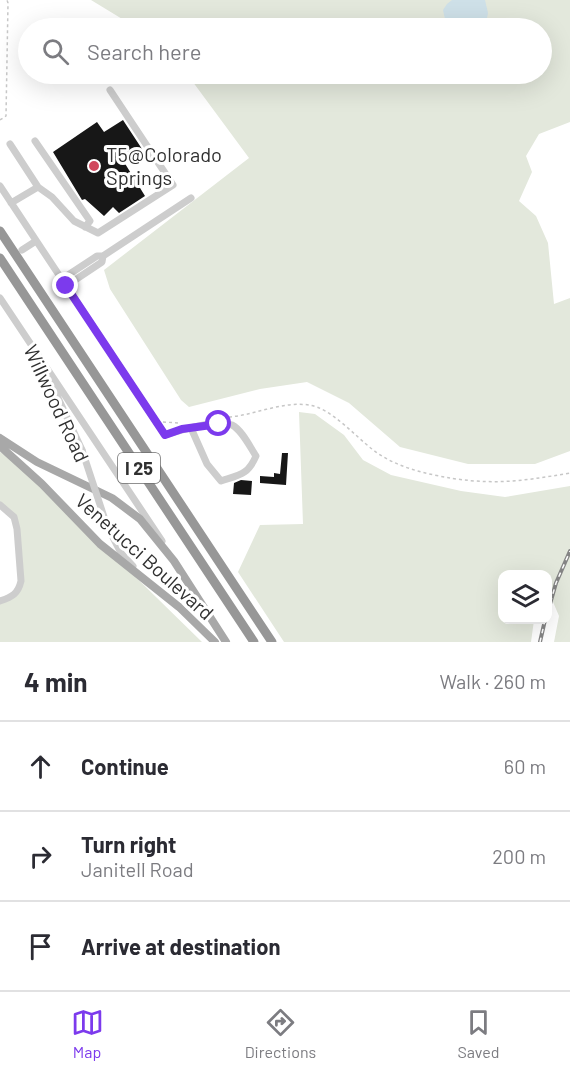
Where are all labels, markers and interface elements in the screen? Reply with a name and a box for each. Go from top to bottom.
search box [18,18,552,84]
icon: search [39,35,72,68]
text: Search here [87,38,201,64]
place label: T5@Colorado Springs [106,142,222,189]
marker: T5@Colorado Springs [87,159,101,173]
route end [52,272,78,298]
street label: Willwood Road [19,340,95,466]
route start [205,410,231,436]
road number: I 25 [118,453,160,483]
street label: Venetucci Boulevard [71,488,219,624]
map controls [498,570,552,624]
button: layers [498,570,552,624]
text: 4 min [24,666,88,697]
text: Walk · 260 m [439,669,546,693]
icon: ahead [24,750,57,783]
text: Continue [81,753,169,779]
text: 60 m [504,754,546,778]
text: Turn right [81,831,176,857]
icon: right [24,840,57,873]
text: 200 m [492,844,546,868]
text: Janitell Road [81,857,194,881]
icon: arrive [24,930,57,963]
text: Arrive at destination [81,933,280,959]
tab: Map [71,1006,104,1061]
tab: Directions [245,1006,316,1061]
tab: Saved [457,1006,499,1061]

